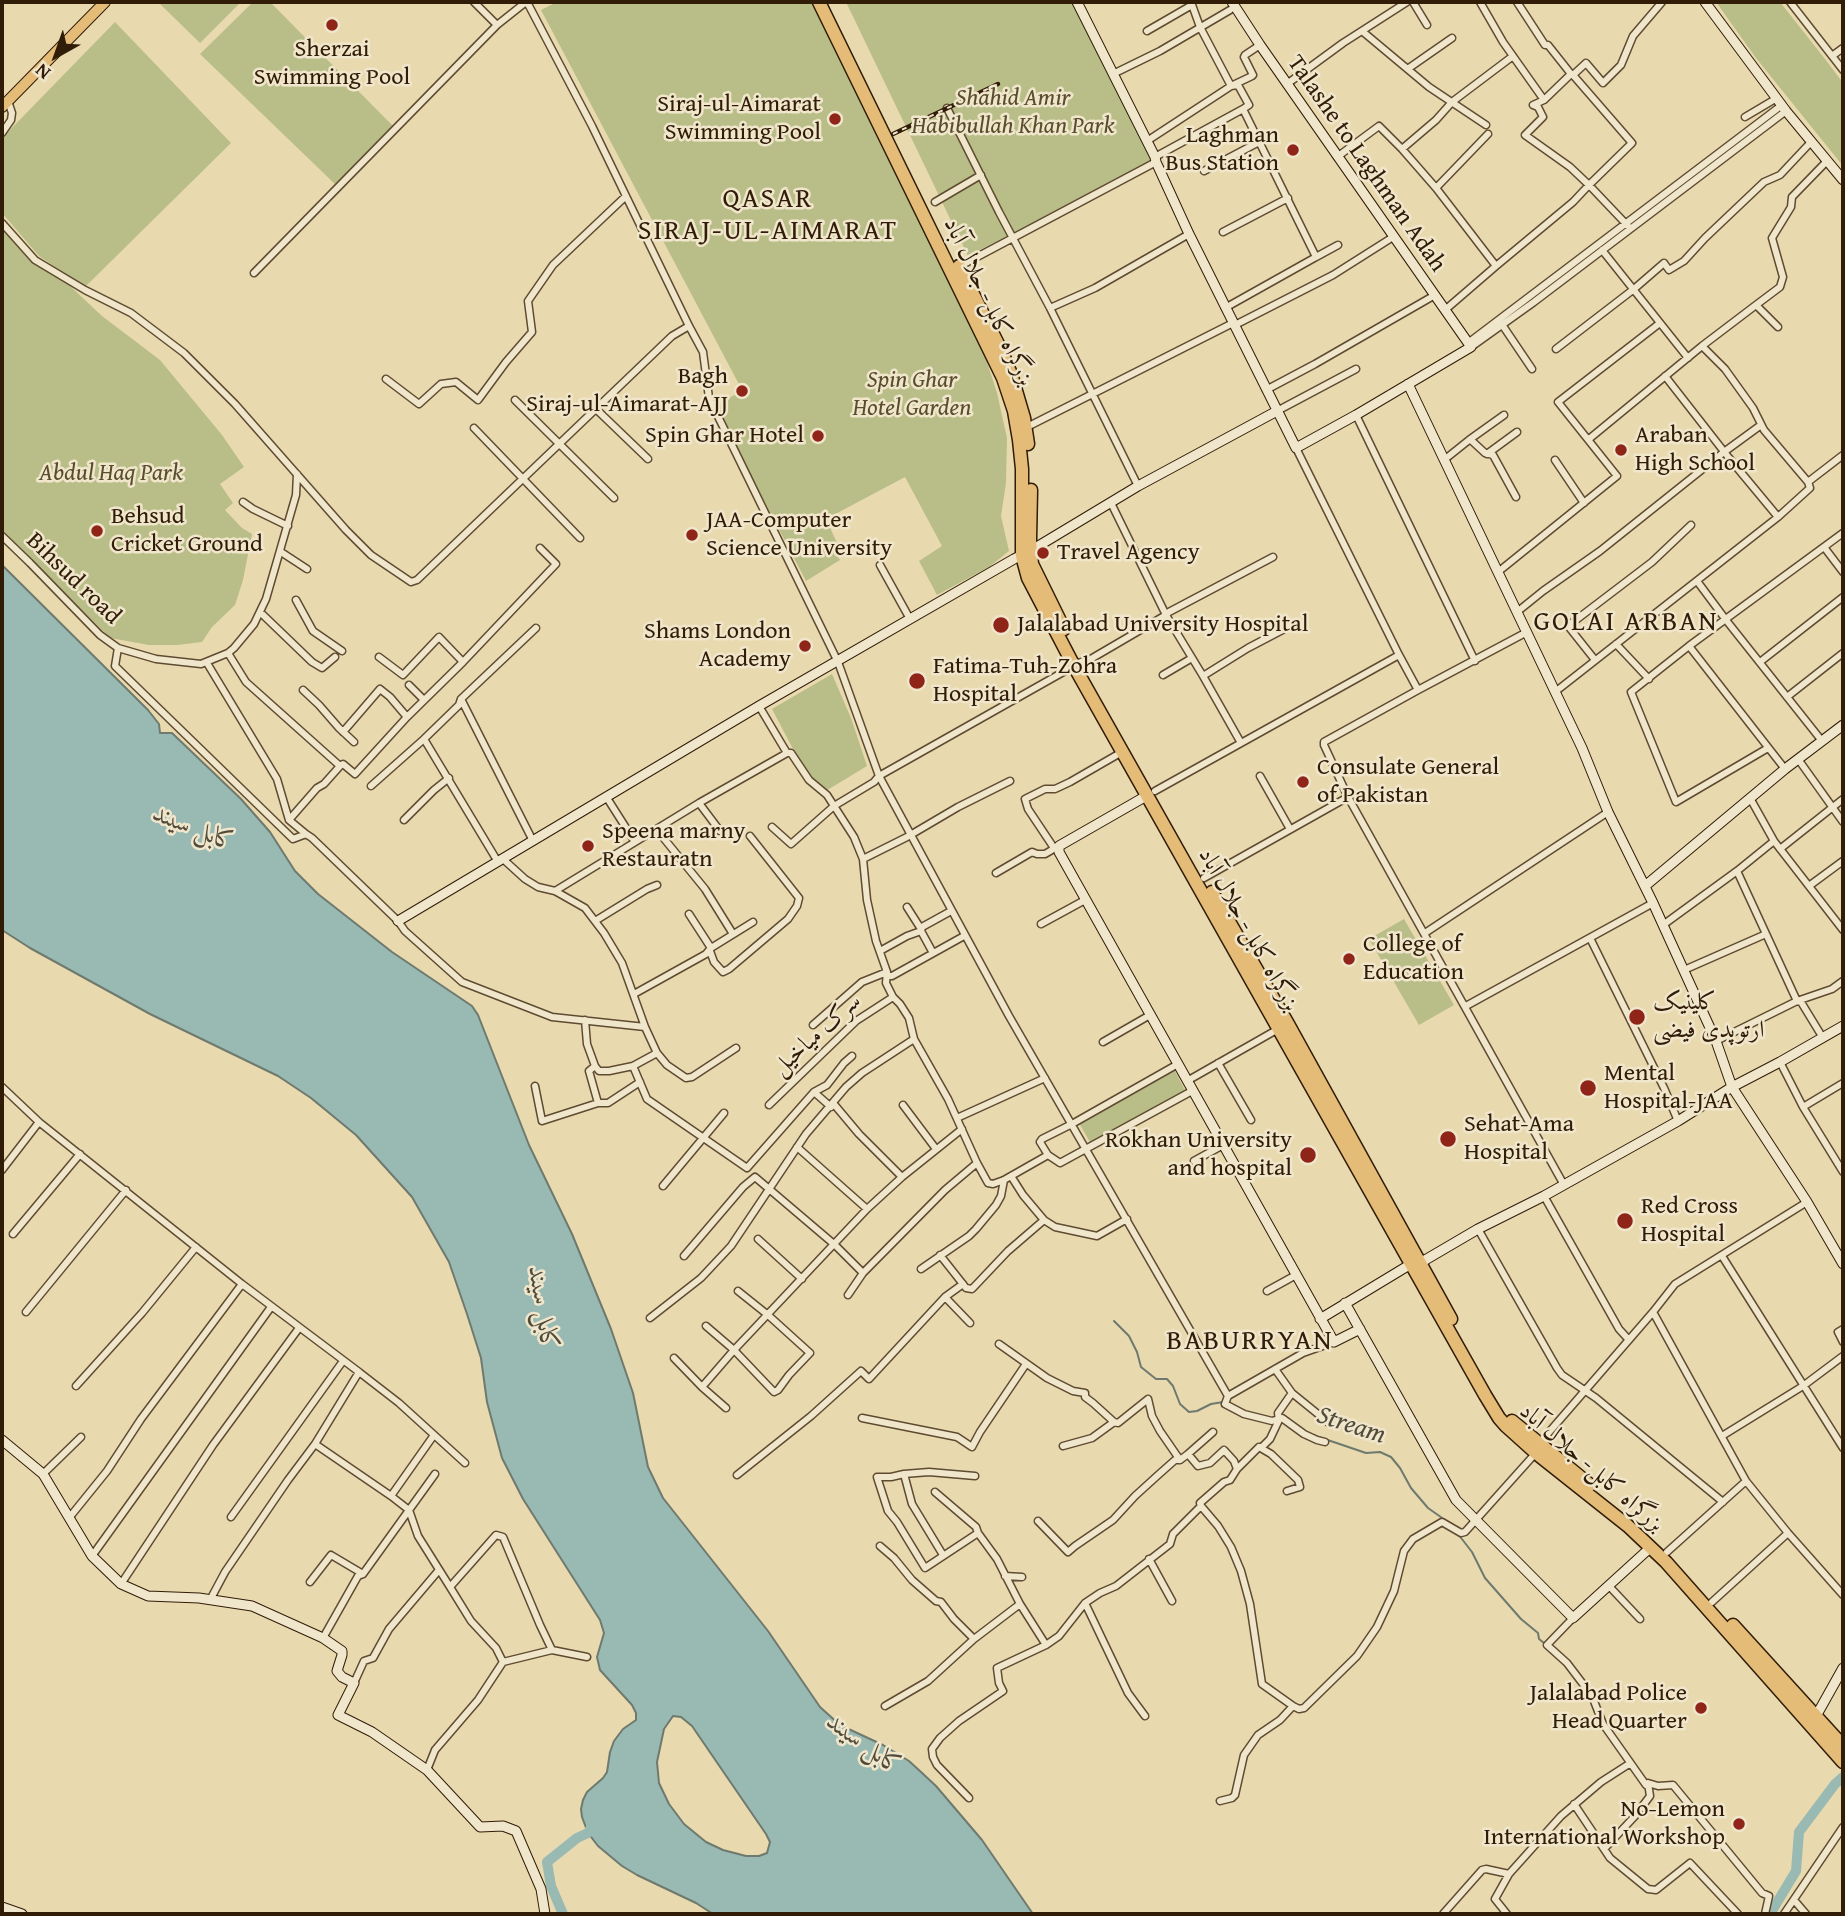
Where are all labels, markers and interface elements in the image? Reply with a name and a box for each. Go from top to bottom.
marker: Sherzai Swimming Pool [324,17,340,33]
north arrow [21,21,91,91]
place label: Sherzai Swimming Pool [254,36,410,92]
street label: Talashe to Laghman Adah [1280,50,1452,278]
text: N [29,57,56,87]
park label: Shahid Amir Habibullah Khan Park [912,85,1114,141]
place label: Siraj-ul-Aimarat Swimming Pool [657,91,821,147]
marker: Siraj-ul-Aimarat Swimming Pool [827,111,843,127]
place label: Laghman Bus Station [1165,122,1279,178]
marker: Laghman Bus Station [1285,142,1301,158]
district label: QASAR SIRAJ-UL-AIMARAT [640,183,896,249]
street label: بزرگراه کابل- جلال آباد [936,213,1040,391]
place label: Bagh Siraj-ul-Aimarat-AJJ [526,363,728,419]
park label: Spin Ghar Hotel Garden [853,367,971,423]
marker: Bagh Siraj-ul-Aimarat-AJJ [734,383,750,399]
place label: Spin Ghar Hotel [645,422,804,450]
place label: Araban High School [1635,422,1755,478]
marker: Spin Ghar Hotel [810,428,826,444]
marker: Araban High School [1613,442,1629,458]
park label: Abdul Haq Park [39,460,183,488]
place label: Behsud Cricket Ground [111,503,263,559]
place label: JAA-Computer Science University [706,507,892,563]
marker: Behsud Cricket Ground [89,523,105,539]
street label: Bihsud road [20,527,126,631]
marker: JAA-Computer Science University [684,527,700,543]
place label: Travel Agency [1057,539,1200,567]
marker: Travel Agency [1035,545,1051,561]
district label: GOLAI ARBAN [1535,606,1717,640]
place label: Jalalabad University Hospital [1017,611,1308,639]
marker: Jalalabad University Hospital [991,615,1011,635]
place label: Shams London Academy [644,618,791,674]
marker: Shams London Academy [797,638,813,654]
place label: Fatima-Tuh-Zohra Hospital [933,653,1117,709]
marker: Fatima-Tuh-Zohra Hospital [907,671,927,691]
place label: Consulate General of Pakistan [1317,754,1499,810]
marker: Consulate General of Pakistan [1295,774,1311,790]
water label: کابل سيند [148,798,240,860]
place label: Speena marny Restauratn [602,818,746,874]
marker: Speena marny Restauratn [580,838,596,854]
street label: بزرگراه کابل- جلال آباد [1191,843,1305,1017]
place label: College of Education [1363,931,1464,987]
marker: College of Education [1341,951,1357,967]
street label: سرک میاخیل [767,988,867,1082]
place label: کلینیک ارتوپدی فیضی [1653,989,1765,1045]
marker: کلینیک ارتوپدی فیضی [1627,1007,1647,1027]
place label: Mental Hospital-JAA [1604,1060,1733,1116]
marker: Mental Hospital-JAA [1578,1078,1598,1098]
place label: Sehat-Ama Hospital [1464,1111,1574,1167]
place label: Rokhan University and hospital [1105,1127,1292,1183]
marker: Sehat-Ama Hospital [1438,1129,1458,1149]
marker: Rokhan University and hospital [1298,1145,1318,1165]
place label: Red Cross Hospital [1641,1193,1738,1249]
marker: Red Cross Hospital [1615,1211,1635,1231]
water label: کابل سيند [520,1264,564,1354]
district label: BABURRYAN [1167,1325,1333,1359]
street label: بزرگراه کابل- جلال آباد [1513,1397,1669,1539]
water label: Stream [1313,1400,1389,1452]
place label: Jalalabad Police Head Quarter [1530,1680,1687,1736]
marker: Jalalabad Police Head Quarter [1693,1700,1709,1716]
water label: کابل سيند [820,1707,908,1783]
place label: No-Lemon International Workshop [1483,1796,1725,1852]
marker: No-Lemon International Workshop [1731,1816,1747,1832]

